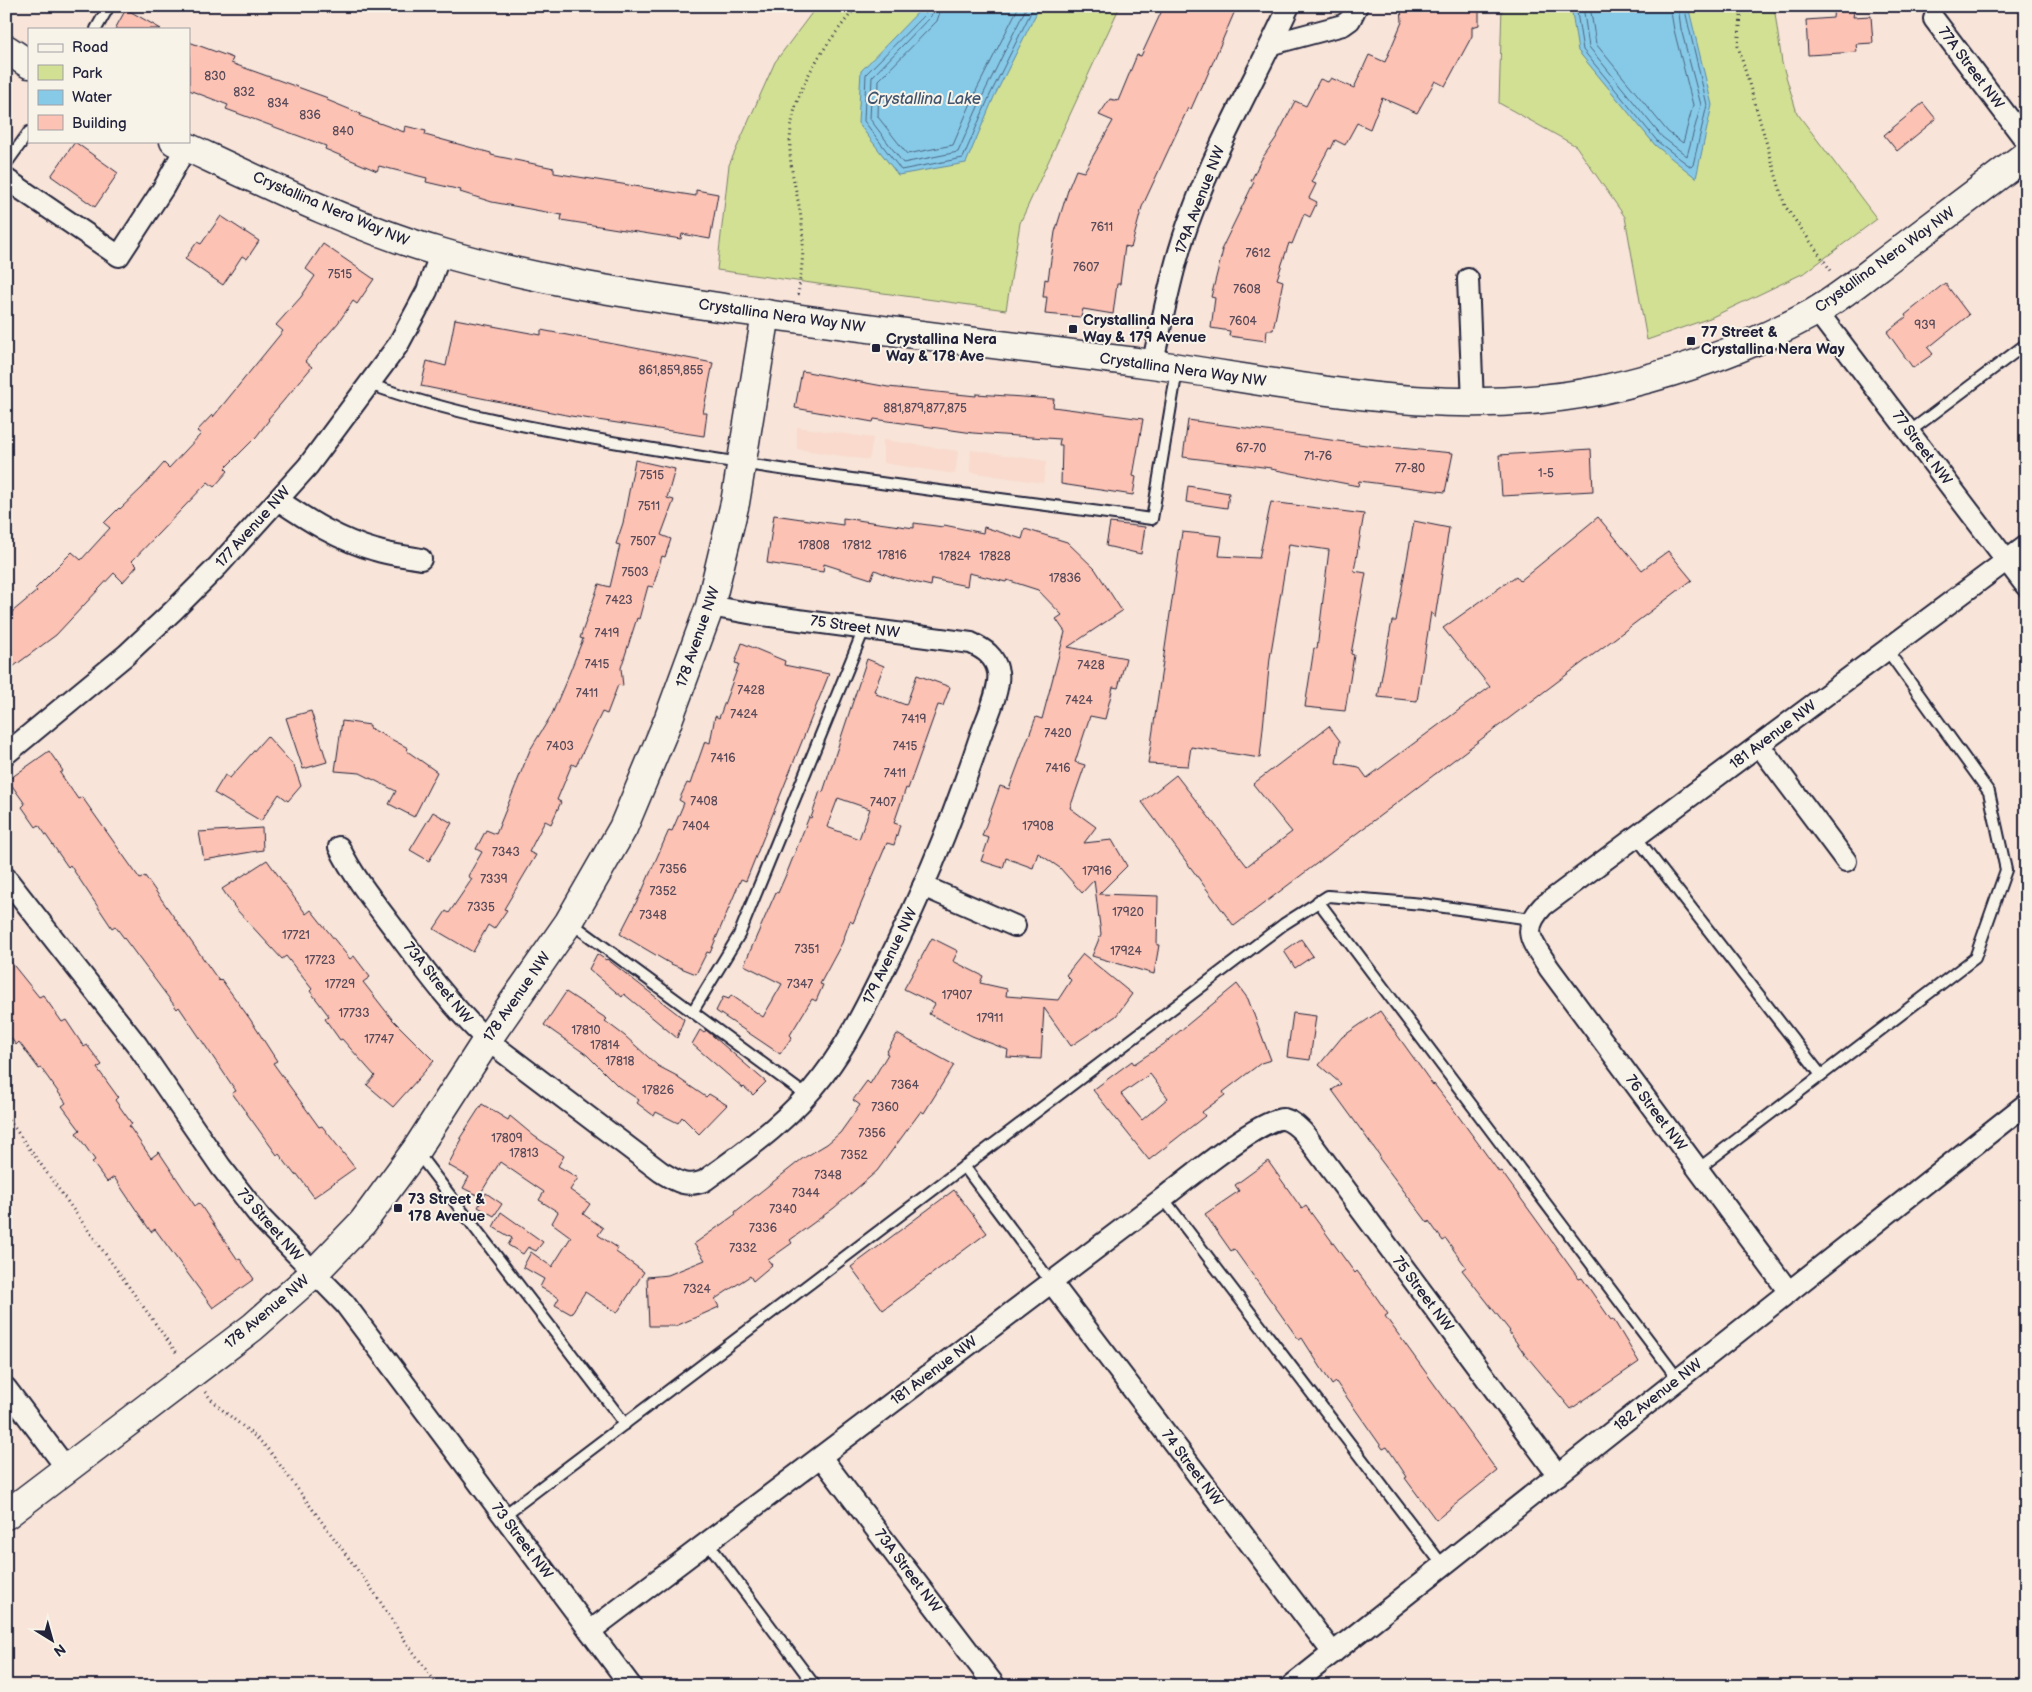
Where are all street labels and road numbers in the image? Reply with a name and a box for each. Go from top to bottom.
street label: 77A Street NW [1934,23,2008,113]
street label: 179A Avenue NW [1171,143,1230,257]
street label: Crystallina Nera Way NW [250,167,412,251]
street label: Crystallina Nera Way NW [1811,203,1959,317]
street label: Crystallina Nera Way NW [697,295,867,337]
street label: Crystallina Nera Way NW [1098,349,1268,391]
street label: 77 Street NW [1888,407,1956,489]
street label: 177 Avenue NW [211,482,295,572]
street label: 178 Avenue NW [672,584,724,690]
street label: 75 Street NW [809,611,901,643]
street label: 181 Avenue NW [1726,696,1820,774]
street label: 179 Avenue NW [858,904,922,1008]
street label: 73A Street NW [399,938,477,1028]
street label: 178 Avenue NW [479,948,555,1046]
street label: 76 Street NW [1621,1071,1691,1155]
street label: 73 Street NW [233,1185,307,1266]
street label: 75 Street NW [1388,1252,1458,1336]
street label: 178 Avenue NW [221,1271,314,1353]
street label: 181 Avenue NW [887,1332,981,1410]
street label: 182 Avenue NW [1610,1354,1706,1435]
street label: 74 Street NW [1157,1426,1227,1510]
street label: 73 Street NW [487,1499,557,1583]
street label: 73A Street NW [870,1525,946,1617]

